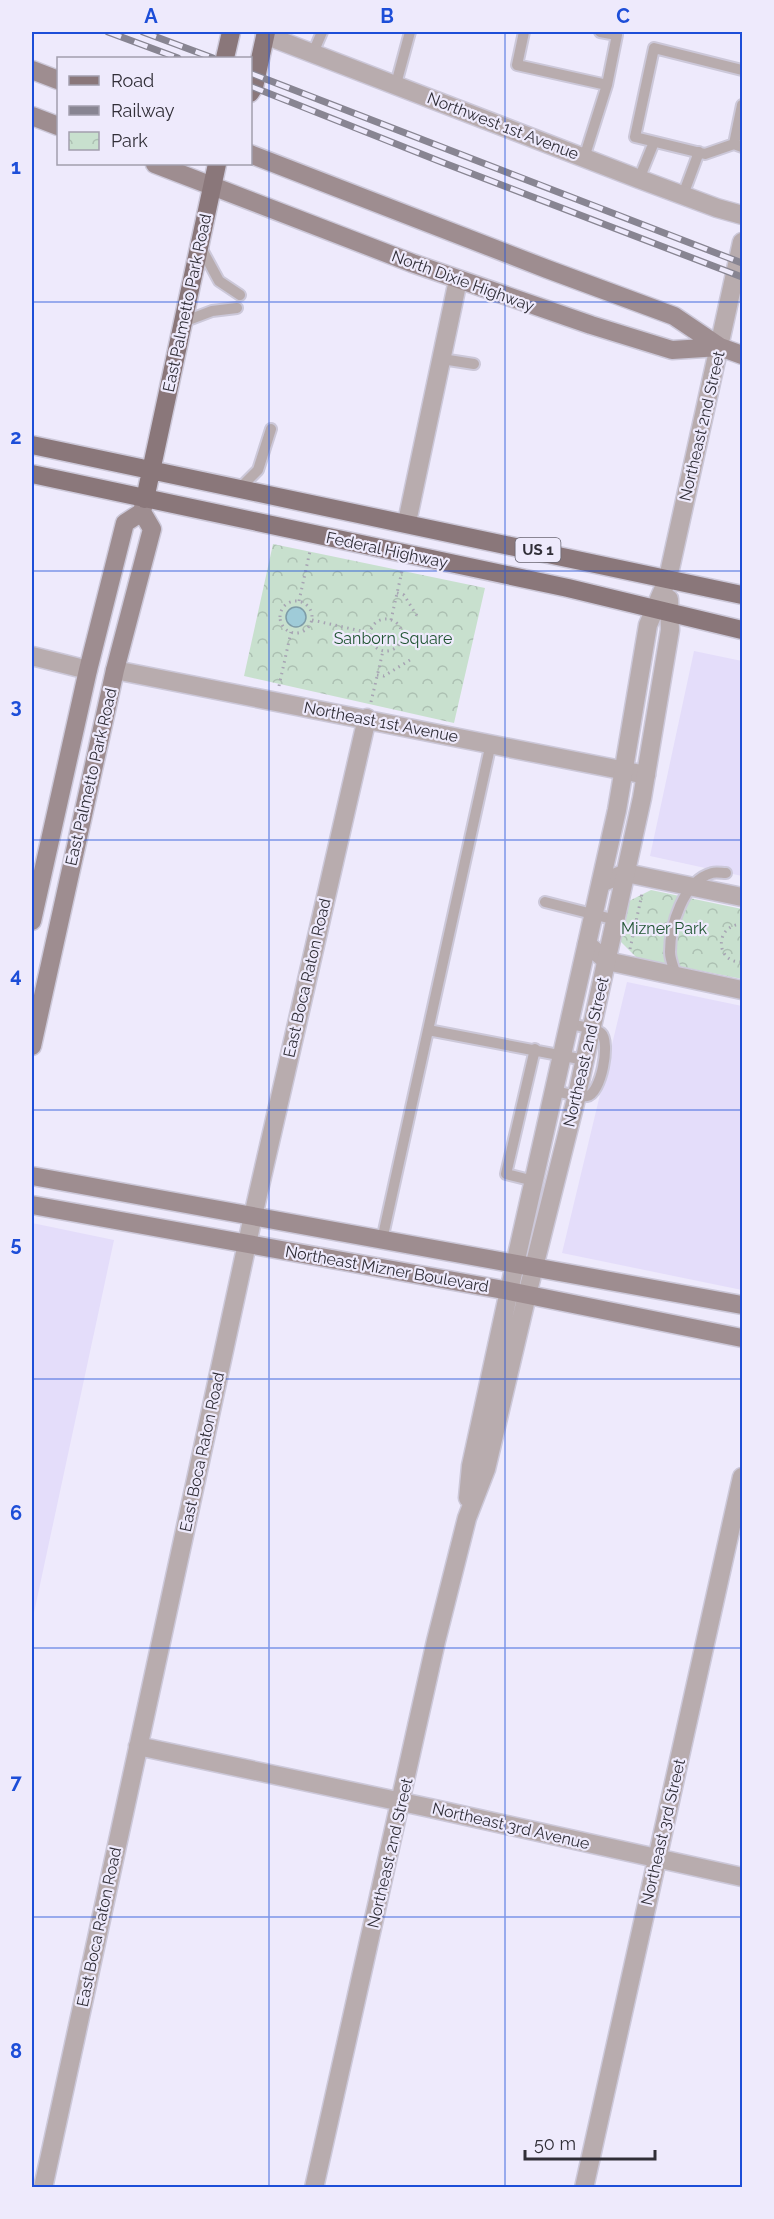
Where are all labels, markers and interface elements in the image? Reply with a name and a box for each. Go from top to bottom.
text: A [144,4,158,28]
text: B [380,4,394,28]
text: C [616,4,630,28]
legend [57,57,252,165]
text: Road [111,70,154,91]
street label: Northwest 1st Avenue [425,88,581,164]
text: Railway [111,100,175,121]
text: Park [111,130,148,151]
text: 1 [11,155,21,179]
street label: East Palmetto Park Road [159,212,215,394]
street label: North Dixie Highway [389,246,537,316]
street label: Northeast 2nd Street [675,349,729,503]
text: 2 [10,425,22,449]
street label: Federal Highway [324,528,450,572]
road number: US 1 [516,538,560,562]
park label: Sanborn Square [334,629,452,648]
street label: East Palmetto Park Road [61,686,121,868]
text: 3 [10,694,22,718]
street label: Northeast 1st Avenue [302,698,460,746]
street label: East Boca Raton Road [279,896,335,1059]
park label: Mizner Park [621,919,708,938]
text: 4 [10,963,22,987]
street label: Northeast 2nd Street [559,975,613,1129]
text: 5 [10,1232,22,1256]
street label: Northeast Mizner Boulevard [284,1242,490,1296]
street label: East Boca Raton Road [176,1370,228,1534]
text: 6 [10,1501,22,1525]
street label: Northeast 3rd Street [637,1756,689,1907]
text: 7 [10,1770,22,1794]
street label: Northeast 2nd Street [363,1776,417,1930]
street label: Northeast 3rd Avenue [430,1799,592,1853]
street label: East Boca Raton Road [73,1845,125,2009]
text: 8 [10,2039,22,2063]
scale bar [525,2123,656,2161]
text: 50 m [534,2133,576,2154]

